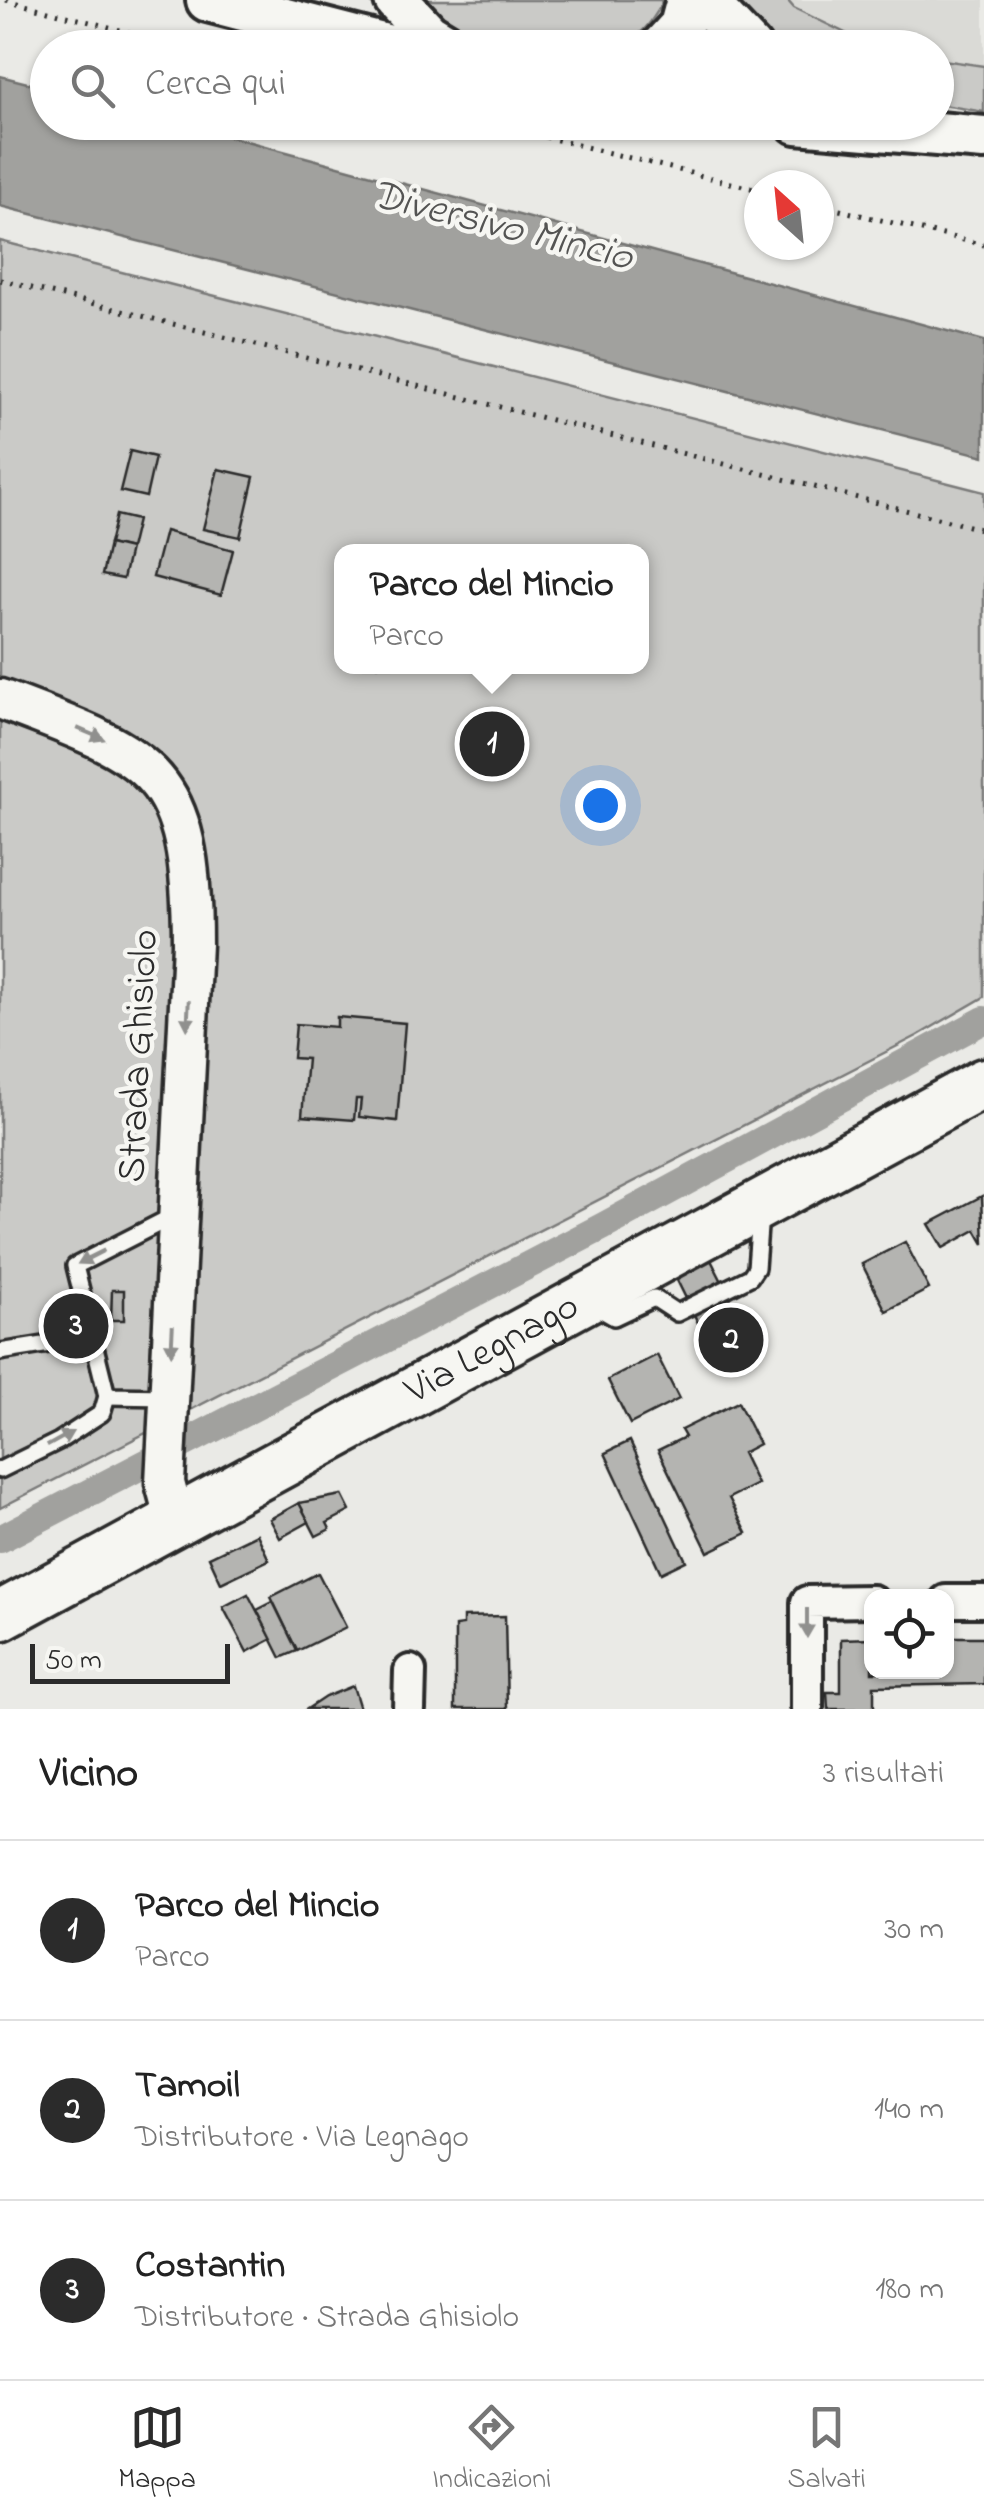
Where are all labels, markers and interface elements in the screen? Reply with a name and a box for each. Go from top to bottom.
search box [30,30,954,140]
text: Cerca qui [145,57,286,113]
icon: search [65,58,120,113]
water label: Diversivo Mincio [365,165,640,289]
north arrow [744,170,834,260]
popup [334,544,649,674]
text: Parco del Mincio [369,558,614,614]
text: Parco [369,614,444,661]
pin: 1 [460,706,524,782]
one-way arrow [76,726,106,742]
your location [575,780,626,831]
street label: Strada Ghisiolo [104,928,176,1184]
one-way arrow [180,1000,196,1032]
one-way arrow [77,1248,106,1265]
street label: Via Legnago [394,1278,590,1421]
pin: 3 [44,1288,108,1364]
pin: 2 [698,1302,764,1378]
one-way arrow [164,1325,180,1356]
one-way arrow [46,1431,74,1448]
map controls [864,1589,954,1679]
button: locate [864,1589,954,1679]
one-way arrow [799,1608,815,1640]
scale bar [30,1639,230,1684]
text: 50 m [45,1641,102,1682]
text: Vicino [40,1744,138,1805]
text: 3 risultati [823,1751,944,1798]
text: Parco del Mincio [135,1879,380,1935]
text: 1 [67,1907,78,1954]
text: 30 m [884,1907,944,1954]
text: Parco [135,1935,210,1982]
text: Tamoil [135,2059,240,2115]
text: 2 [65,2087,80,2134]
text: 140 m [874,2087,944,2134]
text: Distributore · Via Legnago [135,2115,469,2162]
text: Costantin [135,2239,285,2295]
text: 3 [66,2267,79,2314]
text: 180 m [875,2267,944,2314]
text: Distributore · Strada Ghisiolo [135,2295,519,2342]
tab: Mappa [118,2400,196,2501]
tab: Indicazioni [432,2400,551,2501]
tab: Salvati [788,2400,866,2501]

